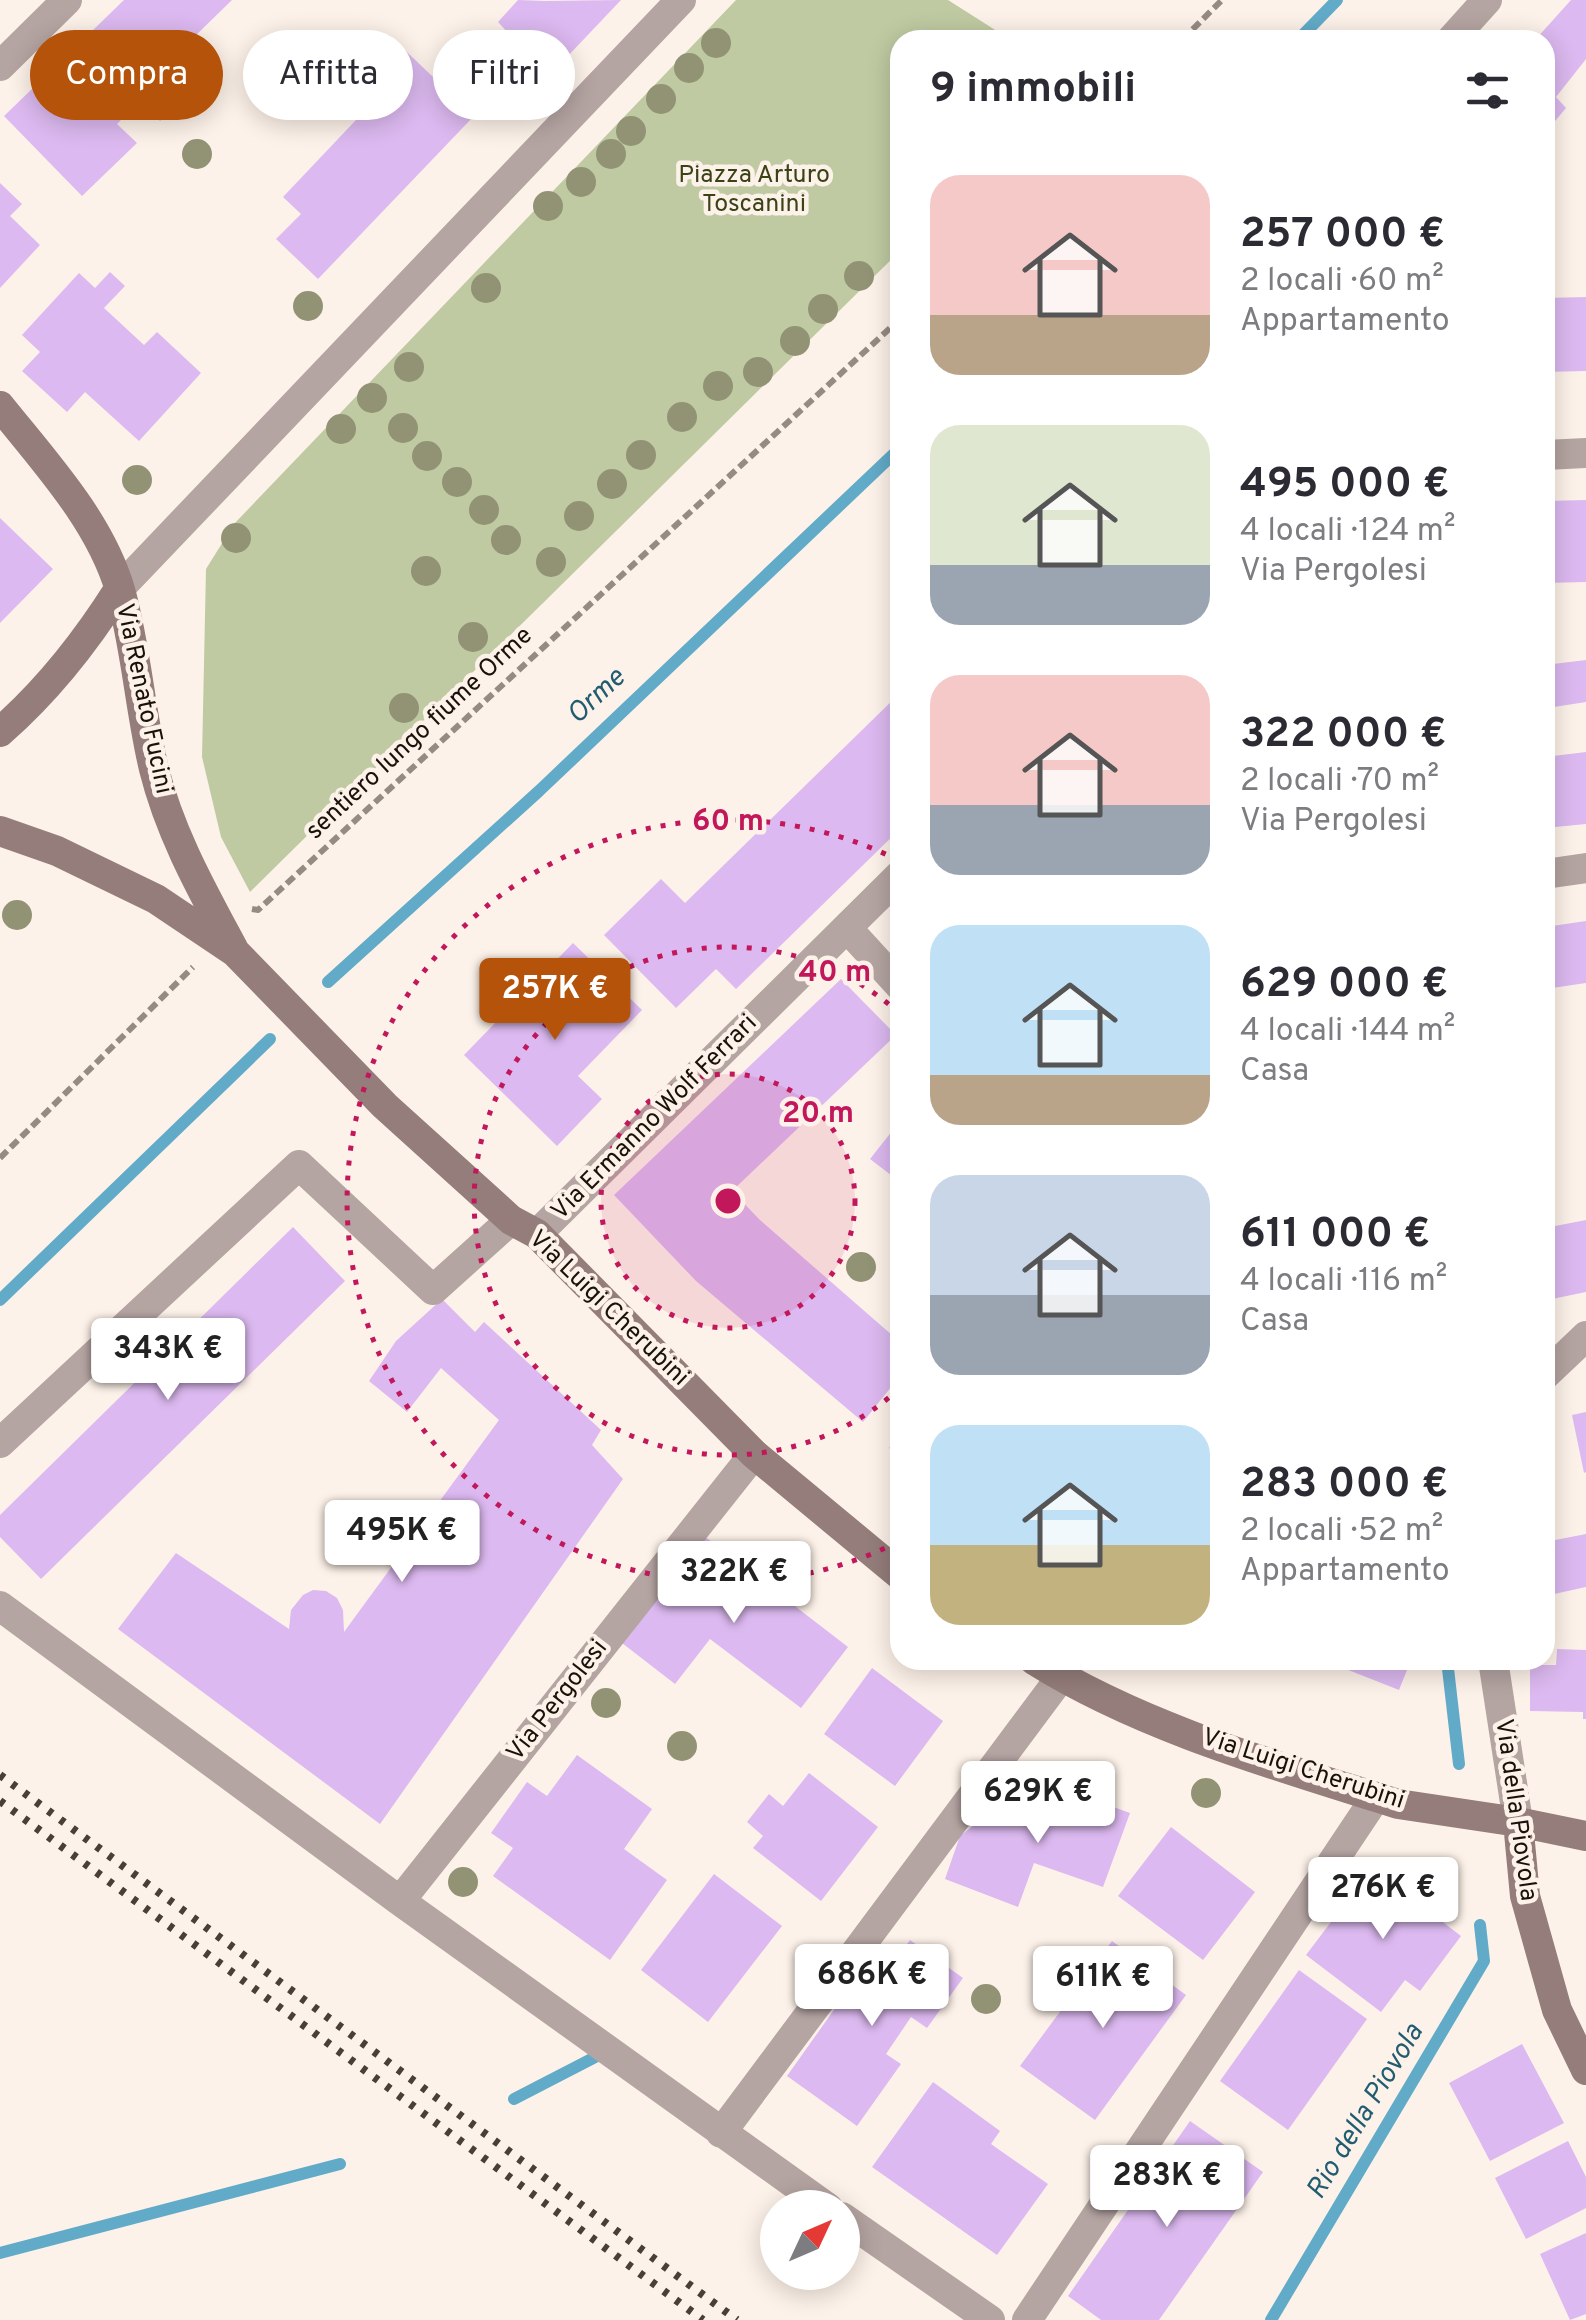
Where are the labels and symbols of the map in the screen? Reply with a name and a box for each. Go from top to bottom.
park label: Piazza Arturo Toscanini [678,160,830,221]
street label: Via Renato Fucini [107,601,179,797]
street label: sentiero lungo fiume Orme [300,620,540,848]
water label: Orme [560,660,634,733]
text: 60 m [692,804,764,841]
text: 40 m [799,955,871,992]
pin: 257K € [474,958,636,1043]
street label: Via Ermanno Wolf Ferrari [545,1008,765,1228]
text: 20 m [782,1096,854,1133]
centre of rings [710,1183,746,1219]
street label: Via Luigi Cherubini [521,1224,695,1394]
pin: 343K € [87,1318,249,1403]
pin: 495K € [321,1500,483,1585]
pin: 322K € [653,1541,815,1626]
street label: Via Pergolesi [500,1634,616,1768]
street label: Via della Piovola [1486,1717,1544,1903]
street label: Via Luigi Cherubini [1198,1722,1408,1818]
pin: 629K € [957,1761,1119,1846]
pin: 276K € [1302,1857,1464,1942]
pin: 686K € [791,1944,953,2029]
pin: 611K € [1022,1946,1184,2031]
water label: Rio della Piovola [1299,2017,1433,2206]
pin: 283K € [1086,2145,1248,2230]
north arrow [760,2190,860,2290]

